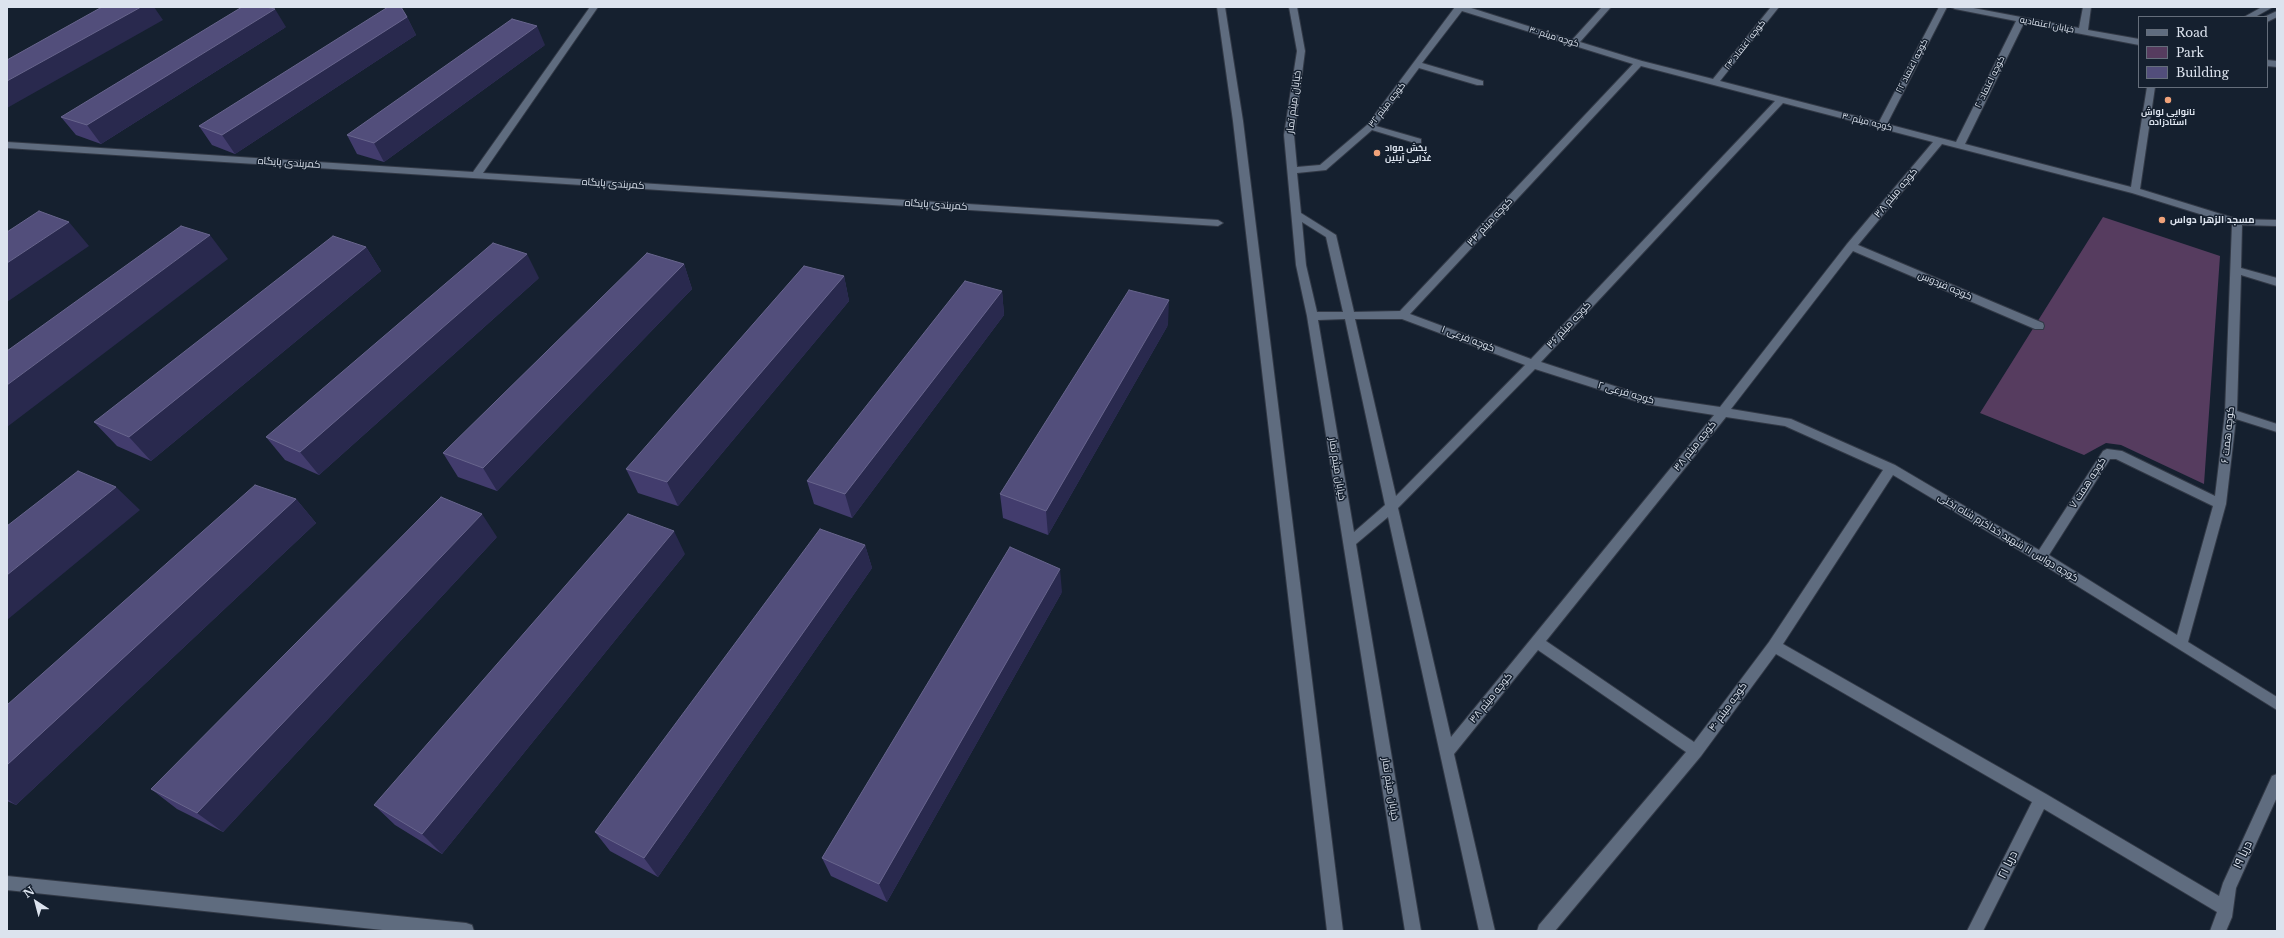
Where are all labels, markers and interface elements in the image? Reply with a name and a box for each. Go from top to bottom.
street label: خیابان اعتمادیه [2019,14,2075,36]
legend [2138,16,2268,88]
street label: کوچه اعتماد ۲۴ [1722,18,1768,72]
street label: کوچه میثم ۳۰ [1528,24,1580,50]
text: Road [2176,25,2208,40]
street label: کوچه اعتماد ۲۲ [1894,37,1930,95]
text: Park [2176,45,2204,60]
street label: کوچه اعتماد ۲۰ [1973,54,2007,110]
text: Building [2176,65,2229,80]
street label: خیابان میثم تمار [1284,70,1304,134]
street label: کوچه میثم ۳۲ [1366,80,1408,130]
marker: نانوایی لواش استادزاده [2163,95,2173,105]
place label: نانوایی لواش استادزاده [2141,107,2195,128]
street label: کوچه میثم ۳۰ [1841,111,1893,133]
place label: پخش مواد غدایی آیلین [1385,143,1432,164]
marker: پخش مواد غدایی آیلین [1372,148,1382,158]
street label: کمربندی پایگاه [257,155,321,171]
street label: کوچه میثم ۳۸ [1872,166,1920,220]
street label: کمربندی پایگاه [581,176,645,192]
street label: کوچه میثم ۳۴ [1465,195,1515,249]
street label: کمربندی پایگاه [904,197,968,213]
place label: مسجد الزهرا دواس [2170,214,2255,226]
marker: مسجد الزهرا دواس [2157,215,2167,225]
street label: کوچه فردوس [1916,269,1974,303]
street label: کوچه میثم ۳۶ [1544,299,1594,351]
street label: کوچه فرعی ۱ [1440,323,1496,355]
street label: کوچه فرعی ۲ [1596,379,1656,407]
street label: کوچه همت ۶ [2219,406,2237,464]
street label: کوچه میثم ۳۸ [1671,419,1719,473]
street label: خیابان میثم تمار [1326,437,1348,501]
street label: کوچه همت ۷ [2067,455,2109,511]
street label: کوچه دواس ۱۱ شهید خداکرم شاه بختی [1936,491,2080,585]
street label: کوچه میثم ۳۸ [1467,671,1515,725]
street label: کوچه میثم ۴۰ [1706,680,1750,734]
street label: خیابان میثم تمار [1379,757,1401,821]
street label: دریا ۱۹ [2230,839,2256,871]
street label: دریا ۲۱ [1995,849,2021,881]
north arrow [16,882,56,922]
text: N [21,884,37,901]

